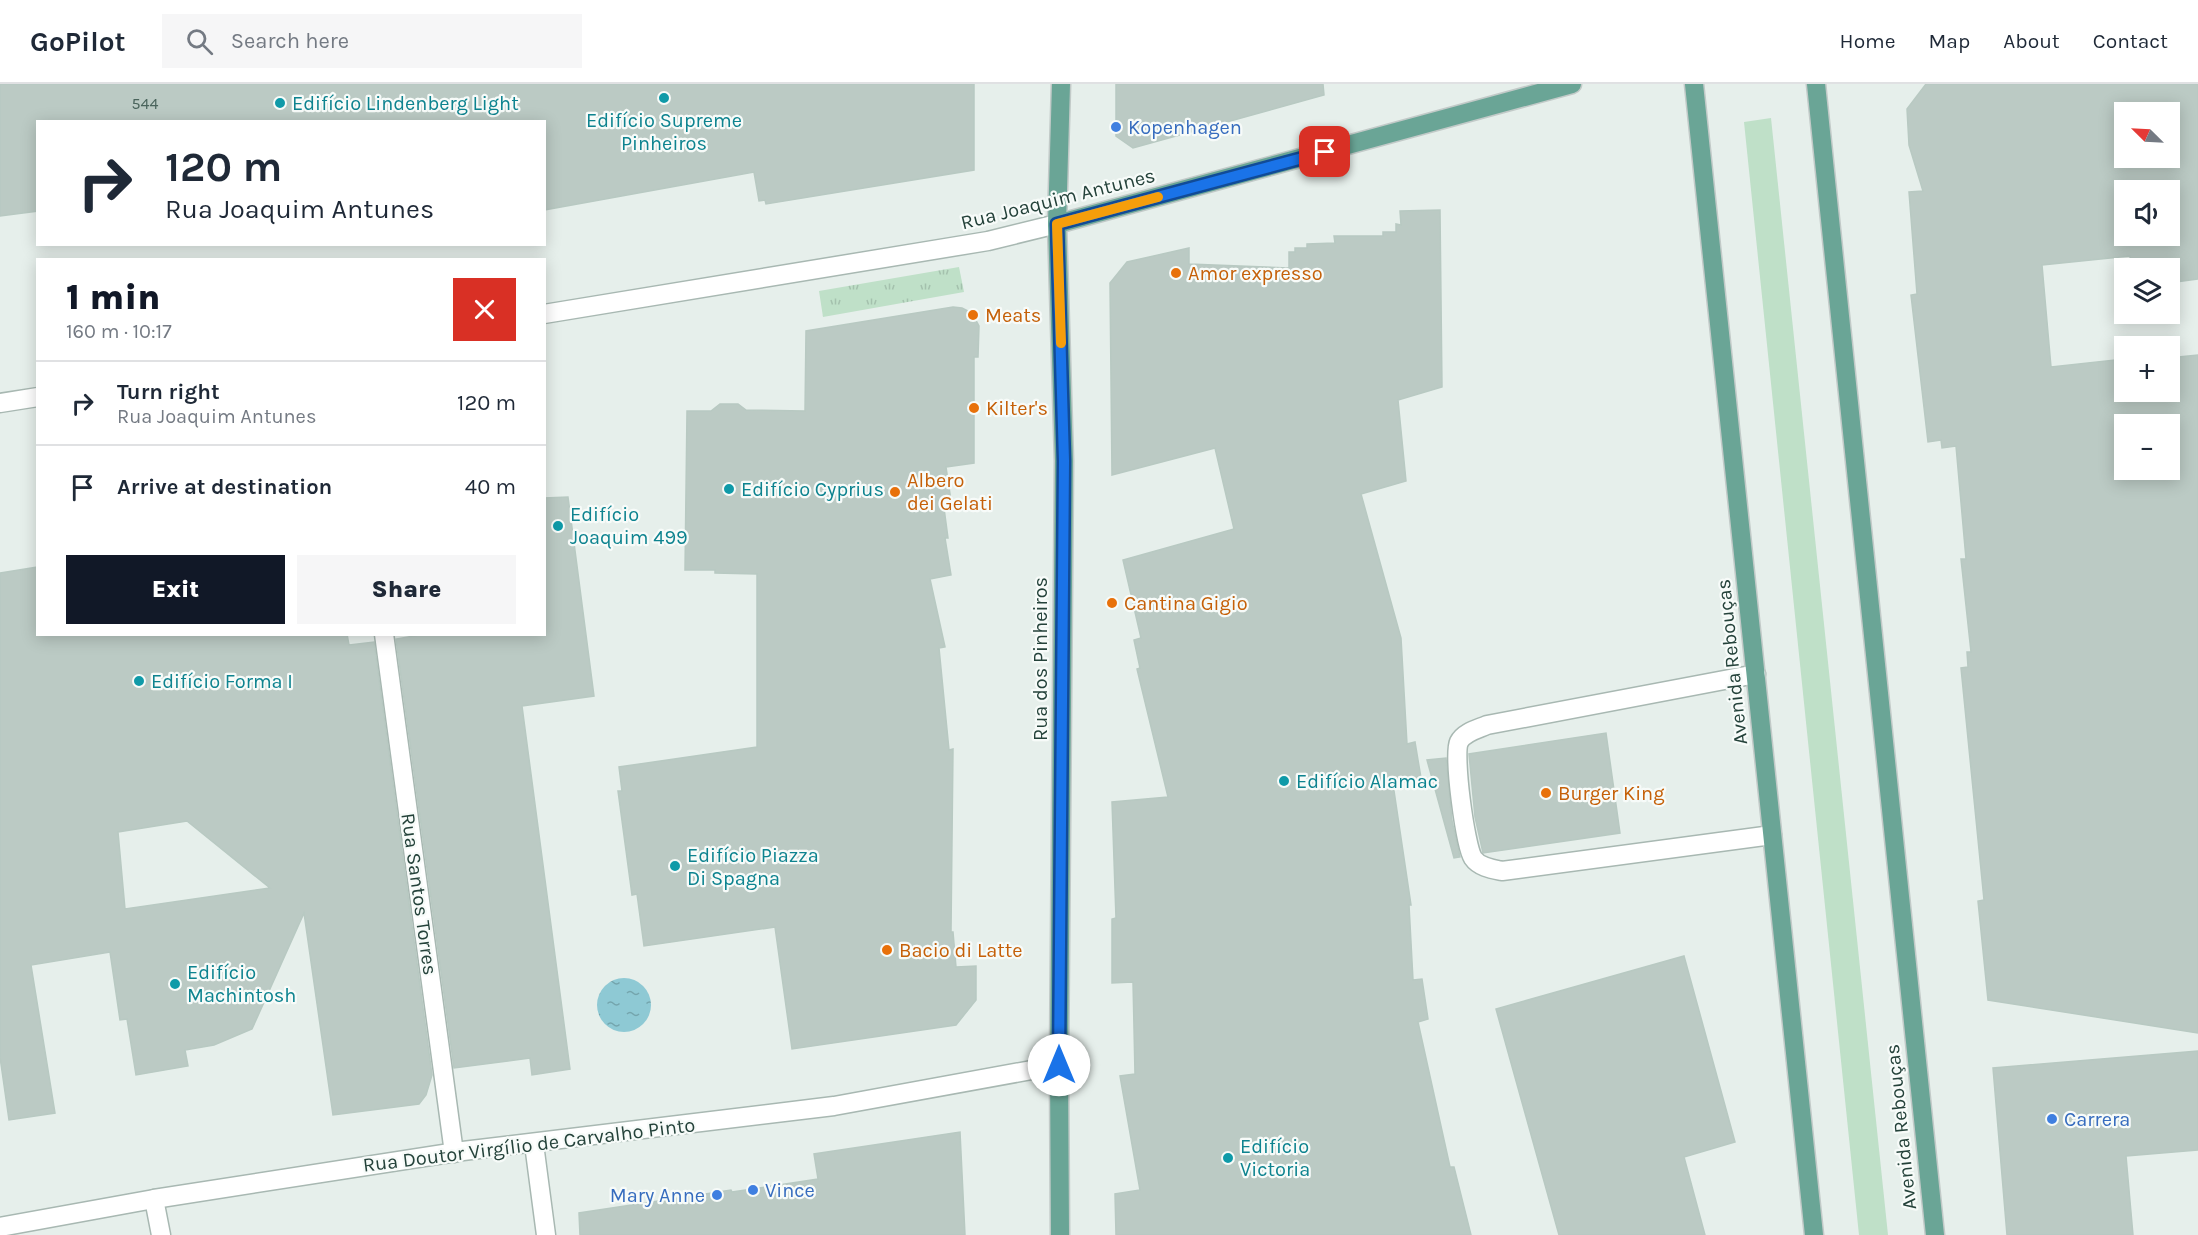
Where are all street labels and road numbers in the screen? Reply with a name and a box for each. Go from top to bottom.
street label: Rua Joaquim Antunes [958,164,1158,234]
street label: Rua dos Pinheiros [1029,577,1052,741]
street label: Avenida Rebouças [1712,578,1752,746]
street label: Rua Santos Torres [396,811,442,977]
street label: Avenida Rebouças [1881,1043,1921,1211]
street label: Rua Doutor Virgílio de Carvalho Pinto [361,1113,697,1177]

